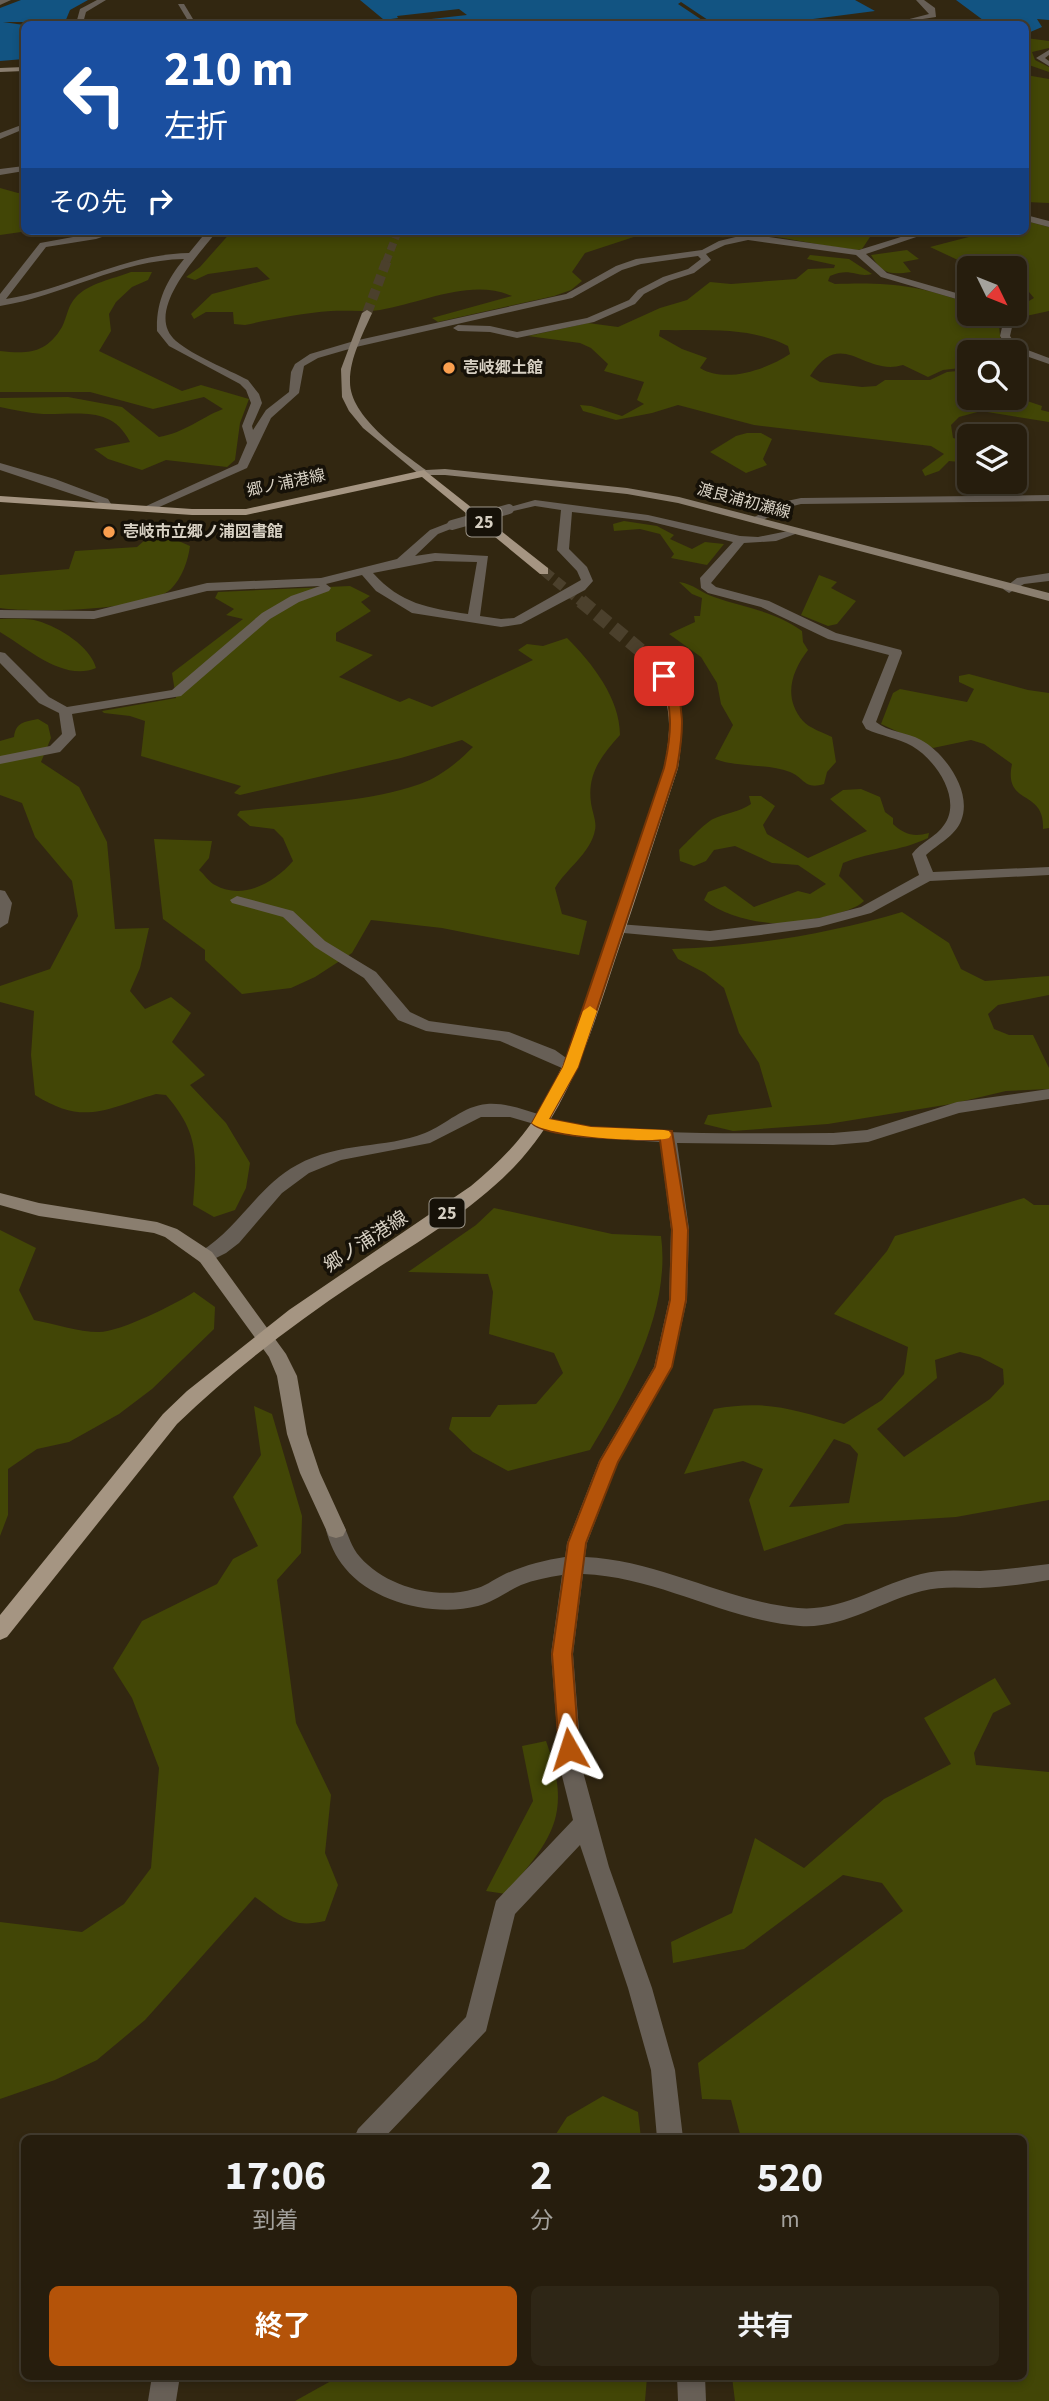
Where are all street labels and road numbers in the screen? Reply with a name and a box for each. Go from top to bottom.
street label: 郷ノ浦港線 [245,464,327,502]
street label: 渡良浦初瀬線 [695,478,793,524]
road number: 25 [466,508,502,536]
road number: 25 [430,1198,464,1228]
street label: 郷ノ浦港線 [319,1205,413,1279]

